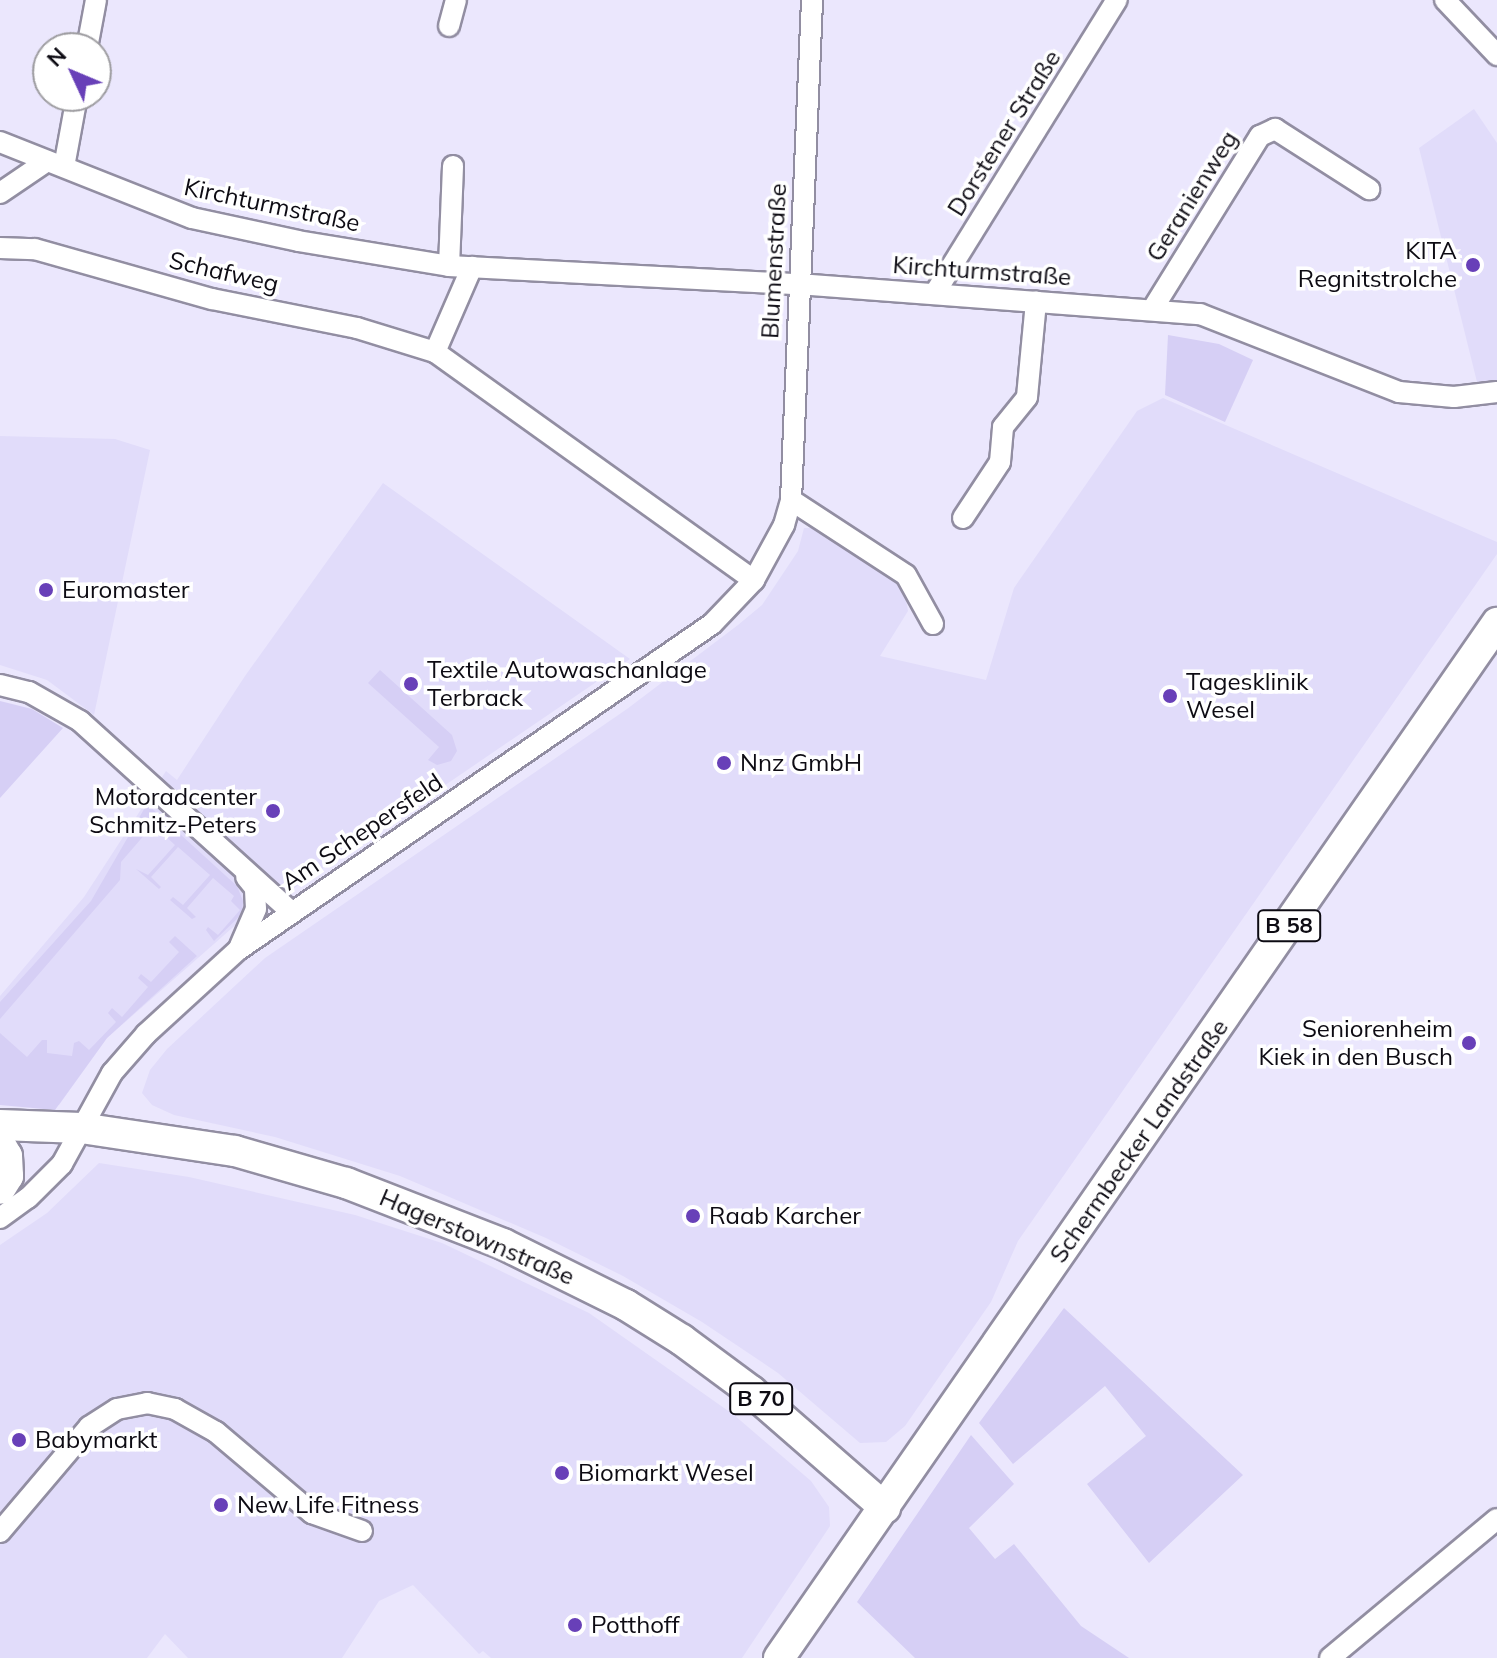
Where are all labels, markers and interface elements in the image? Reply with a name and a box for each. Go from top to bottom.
north arrow [32,32,112,112]
text: N [40,41,72,72]
street label: Dorstener Straße [941,45,1067,221]
street label: Geranienweg [1140,125,1244,267]
street label: Kirchturmstraße [182,172,362,238]
street label: Blumenstraße [756,183,792,339]
place label: KITA Regnitstrolche [1298,237,1457,293]
street label: Schafweg [166,245,282,299]
street label: Kirchturmstraße [892,250,1072,292]
marker: KITA Regnitstrolche [1464,256,1482,274]
place label: Euromaster [62,576,190,604]
marker: Euromaster [37,581,55,599]
place label: Textile Autowaschanlage Terbrack [427,656,707,712]
place label: Tagesklinik Wesel [1186,668,1308,724]
marker: Textile Autowaschanlage Terbrack [402,675,420,693]
marker: Tagesklinik Wesel [1161,687,1179,705]
place label: Nnz GmbH [740,749,862,777]
marker: Nnz GmbH [715,754,733,772]
street label: Am Schepersfeld [276,768,448,896]
place label: Motoradcenter Schmitz-Peters [89,783,257,839]
marker: Motoradcenter Schmitz-Peters [264,802,282,820]
road number: B 58 [1257,908,1321,944]
street label: Schermbecker Landstraße [1044,1014,1234,1268]
place label: Seniorenheim Kiek in den Busch [1259,1015,1453,1071]
marker: Seniorenheim Kiek in den Busch [1460,1034,1478,1052]
street label: Hagerstownstraße [375,1183,579,1291]
place label: Raab Karcher [709,1202,861,1230]
marker: Raab Karcher [684,1207,702,1225]
road number: B 70 [729,1381,793,1417]
place label: Babymarkt [35,1426,157,1454]
marker: Babymarkt [10,1431,28,1449]
place label: Biomarkt Wesel [578,1459,754,1487]
marker: Biomarkt Wesel [553,1464,571,1482]
place label: New Life Fitness [237,1491,419,1519]
marker: New Life Fitness [212,1496,230,1514]
place label: Potthoff [591,1611,680,1639]
marker: Potthoff [566,1616,584,1634]

